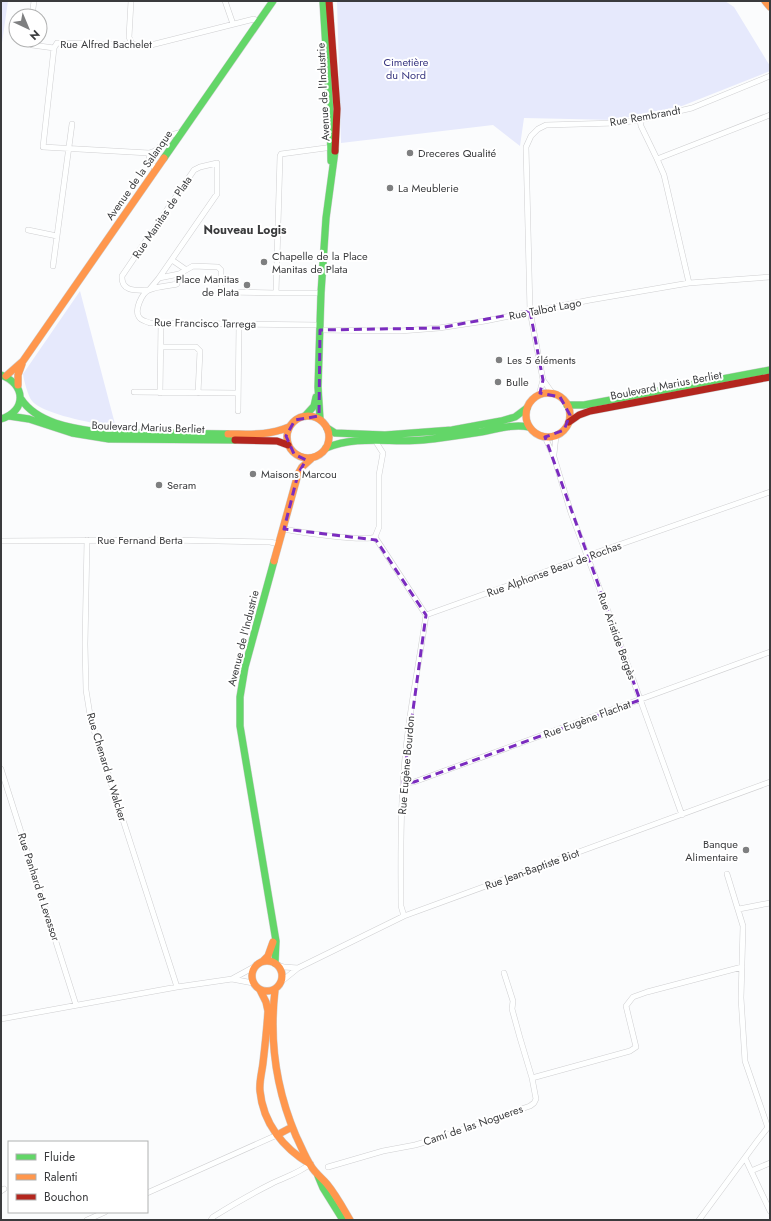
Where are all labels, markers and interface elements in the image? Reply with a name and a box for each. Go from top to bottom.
north arrow [8,8,48,48]
text: N [26,26,44,44]
street label: Rue Alfred Bachelet [60,36,152,52]
street label: Avenue de l'Industrie [312,42,334,142]
park label: Cimetière du Nord [383,54,429,83]
street label: Rue Rembrandt [608,102,682,130]
street label: Avenue de la Salanque [102,126,176,223]
place label: Dreceres Qualité [418,145,496,161]
marker: Dreceres Qualité [405,148,415,158]
street label: Rue Manitas de Plata [128,173,196,261]
place label: La Meublerie [398,180,459,196]
marker: La Meublerie [385,183,395,193]
district label: Nouveau Logis [203,221,287,239]
place label: Chapelle de la Place Manitas de Plata [272,248,368,277]
marker: Chapelle de la Place Manitas de Plata [259,257,269,267]
place label: Place Manitas de Plata [176,271,240,300]
marker: Place Manitas de Plata [242,280,252,290]
street label: Rue Talbot Lago [507,294,583,324]
street label: Rue Francisco Tarrega [154,314,256,332]
place label: Les 5 éléments [507,352,576,368]
marker: Les 5 éléments [494,355,504,365]
street label: Boulevard Marius Berliet [609,366,723,404]
place label: Bulle [506,374,529,390]
marker: Bulle [493,377,503,387]
street label: Boulevard Marius Berliet [91,417,205,437]
place label: Maisons Marcou [261,466,337,482]
marker: Maisons Marcou [248,469,258,479]
place label: Seram [167,477,196,493]
marker: Seram [154,480,164,490]
street label: Rue Fernand Berta [97,532,183,548]
street label: Rue Alphonse Beau de Rochas [484,537,624,601]
street label: Avenue de l'Industrie [223,588,263,688]
street label: Rue Aristide Bergès [594,590,640,682]
street label: Rue Eugène Flachat [541,696,633,742]
street label: Rue Chenard et Walcker [83,711,131,824]
street label: Rue Eugène Bourdon [394,715,418,815]
street label: Rue Panhard et Levassor [14,831,64,943]
place label: Banque Alimentaire [685,836,738,865]
street label: Rue Jean-Baptiste Biot [483,844,582,894]
marker: Banque Alimentaire [741,845,751,855]
street label: Camí de las Nogueres [421,1100,525,1150]
legend [8,1141,148,1213]
text: Fluide [44,1148,75,1166]
text: Ralenti [44,1168,78,1186]
text: Bouchon [44,1188,88,1206]

